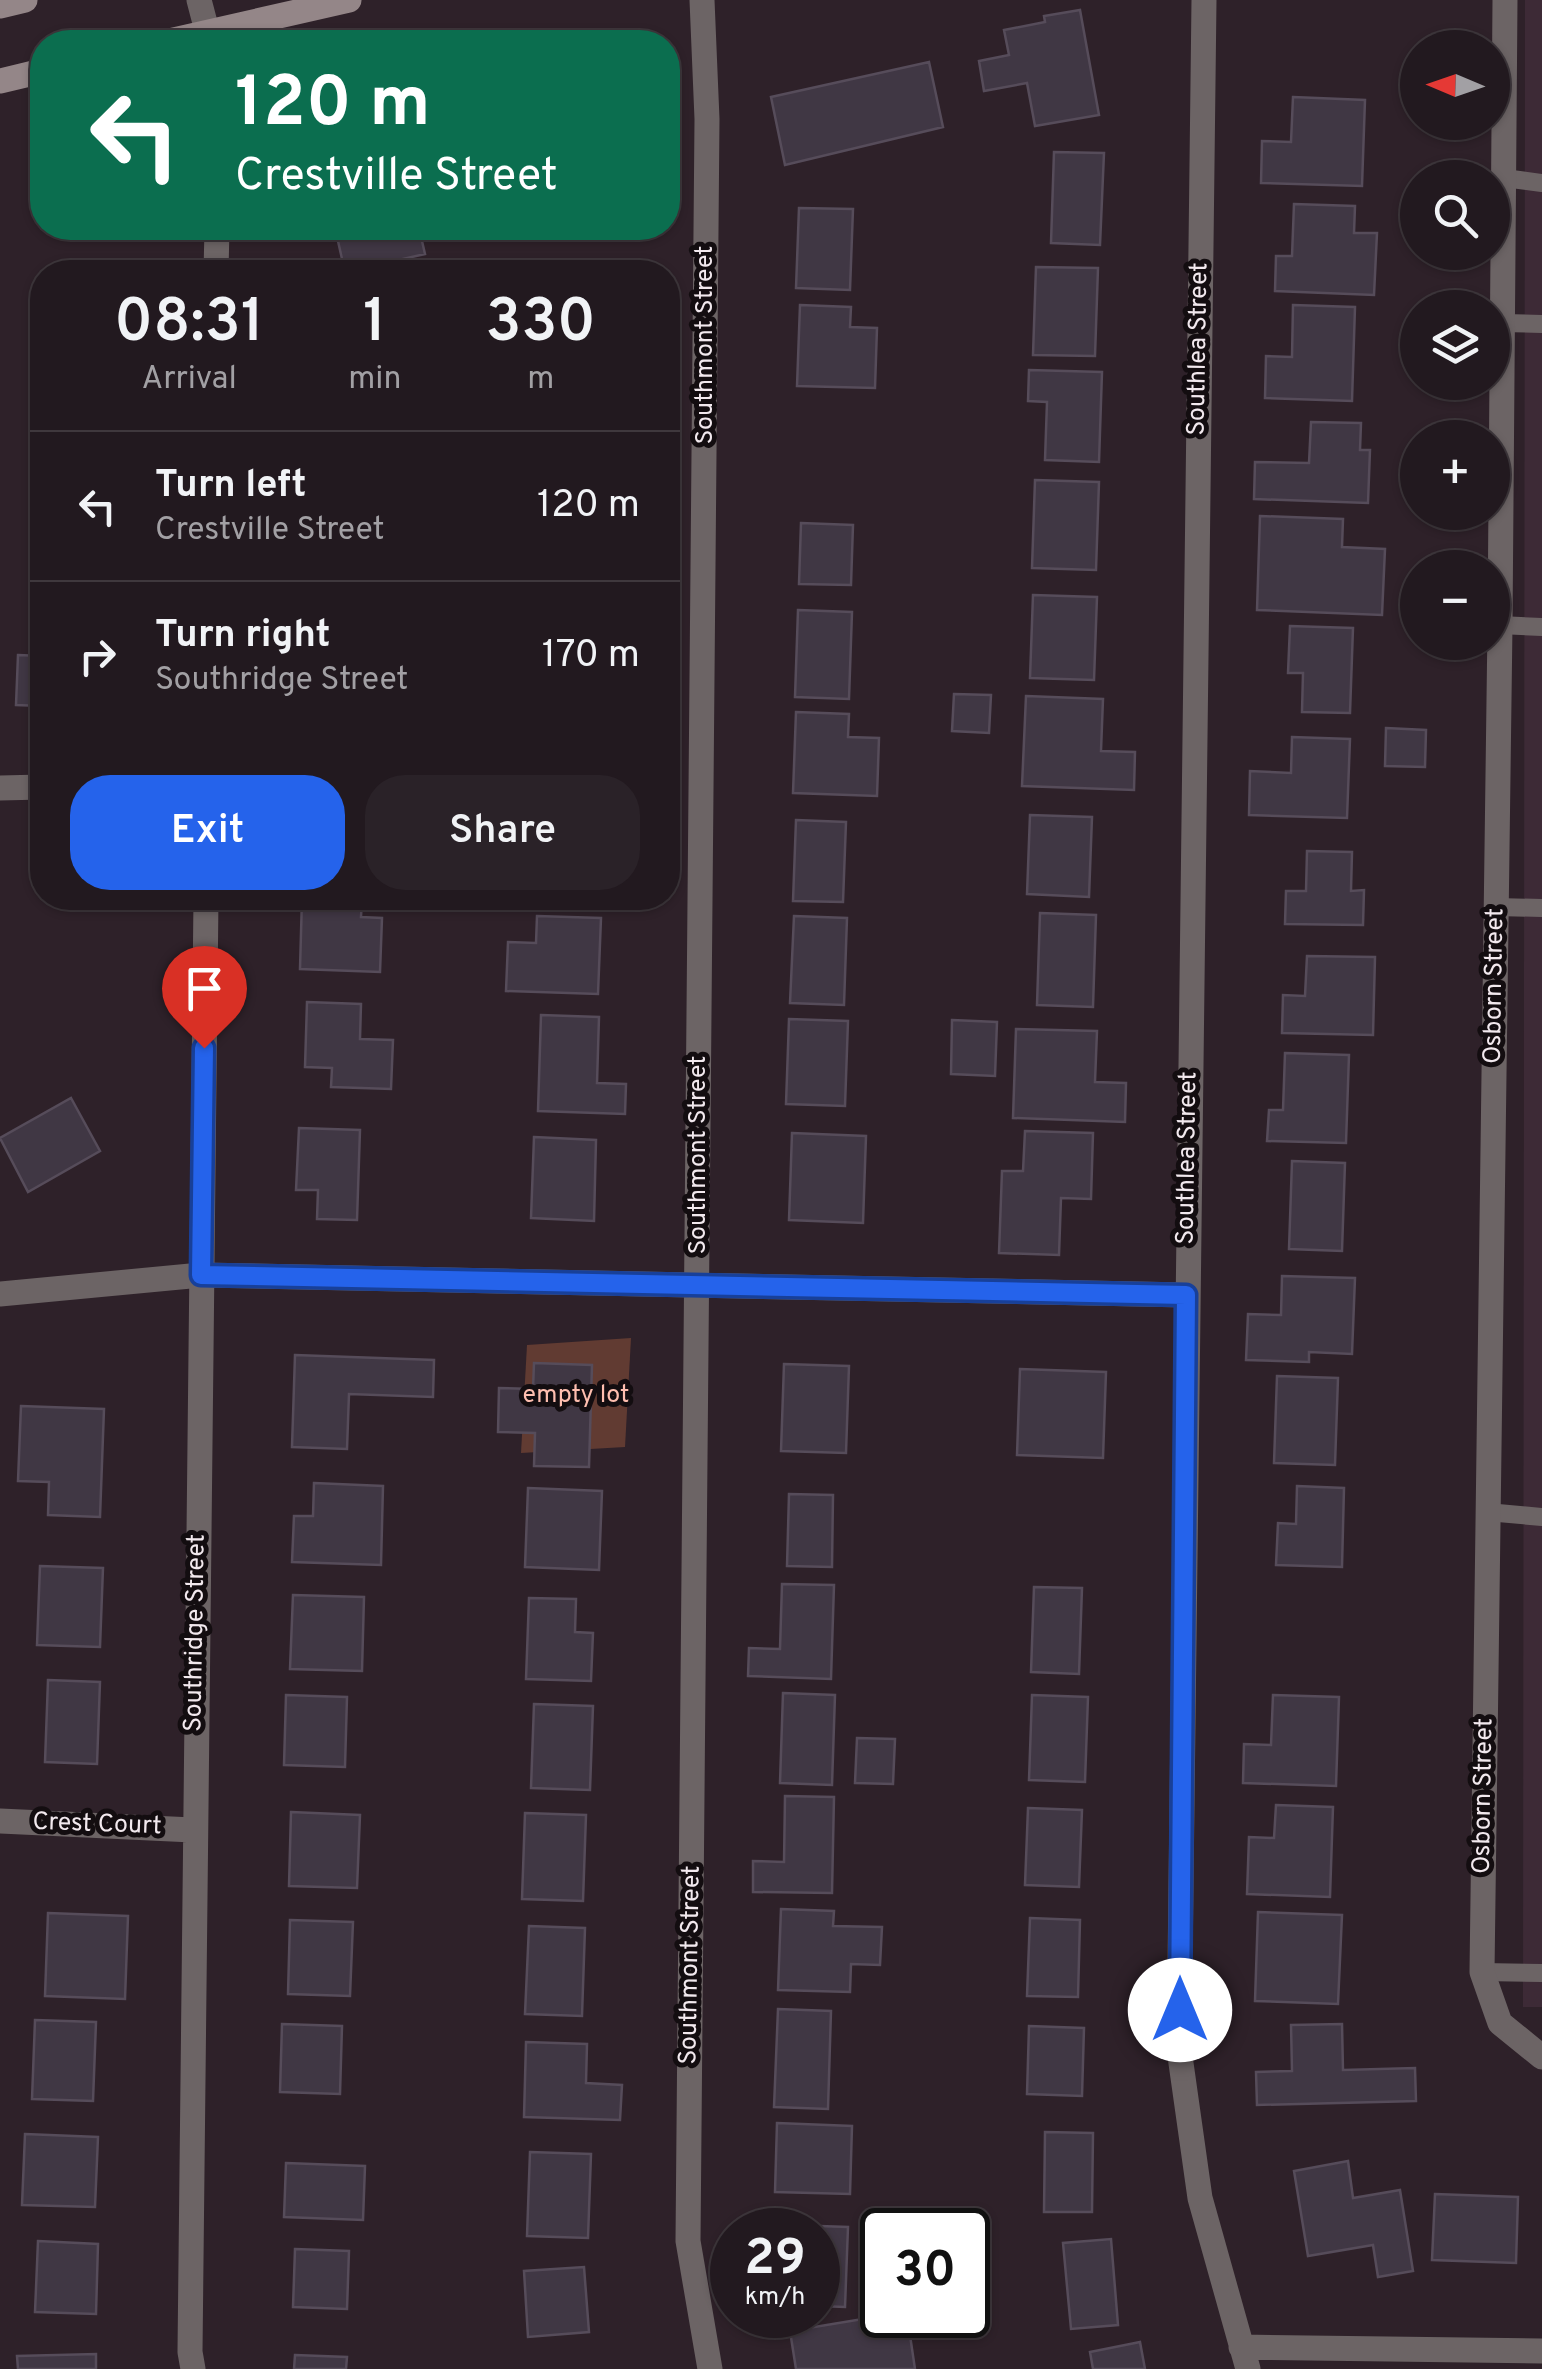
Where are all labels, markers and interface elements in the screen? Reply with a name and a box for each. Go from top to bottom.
north arrow [1400,30,1510,140]
map controls [1400,30,1510,660]
text: 120 m [235,62,431,151]
icon: left [70,70,200,200]
text: Crestville Street [235,149,558,206]
button: search [1400,160,1510,270]
street label: Southmont Street [690,245,722,445]
street label: Southlea Street [1181,262,1217,436]
text: 08:31 [114,287,264,363]
text: 1 [363,287,387,363]
text: 330 [486,287,596,363]
button: layers [1400,290,1510,400]
text: Arrival [141,360,237,400]
text: min [348,360,401,400]
text: m [527,360,554,400]
button: + [1400,420,1510,530]
text: Turn left [155,462,307,511]
icon: left [70,479,125,534]
text: 120 m [537,482,640,531]
text: Crestville Street [155,511,385,551]
button: − [1400,550,1510,660]
text: Turn right [155,612,330,661]
icon: right [70,629,125,684]
text: 170 m [542,632,640,681]
text: Southridge Street [155,661,408,701]
button: Exit [70,775,345,890]
button: Share [365,775,640,890]
street label: Osborn Street [1478,908,1512,1064]
pin [162,946,247,1049]
icon: arrive [177,961,232,1016]
street label: Southmont Street [683,1055,715,1255]
street label: Southlea Street [1170,1071,1206,1245]
park label: empty lot [523,1380,629,1412]
street label: Southridge Street [178,1534,214,1732]
street label: Osborn Street [1467,1718,1501,1874]
street label: Crest Court [32,1807,162,1843]
street label: Southmont Street [673,1865,709,2065]
position arrow [1128,1958,1232,2062]
speed limit sign: 30 [860,2208,990,2338]
text: 29 [744,2229,806,2292]
text: km/h [745,2282,805,2314]

